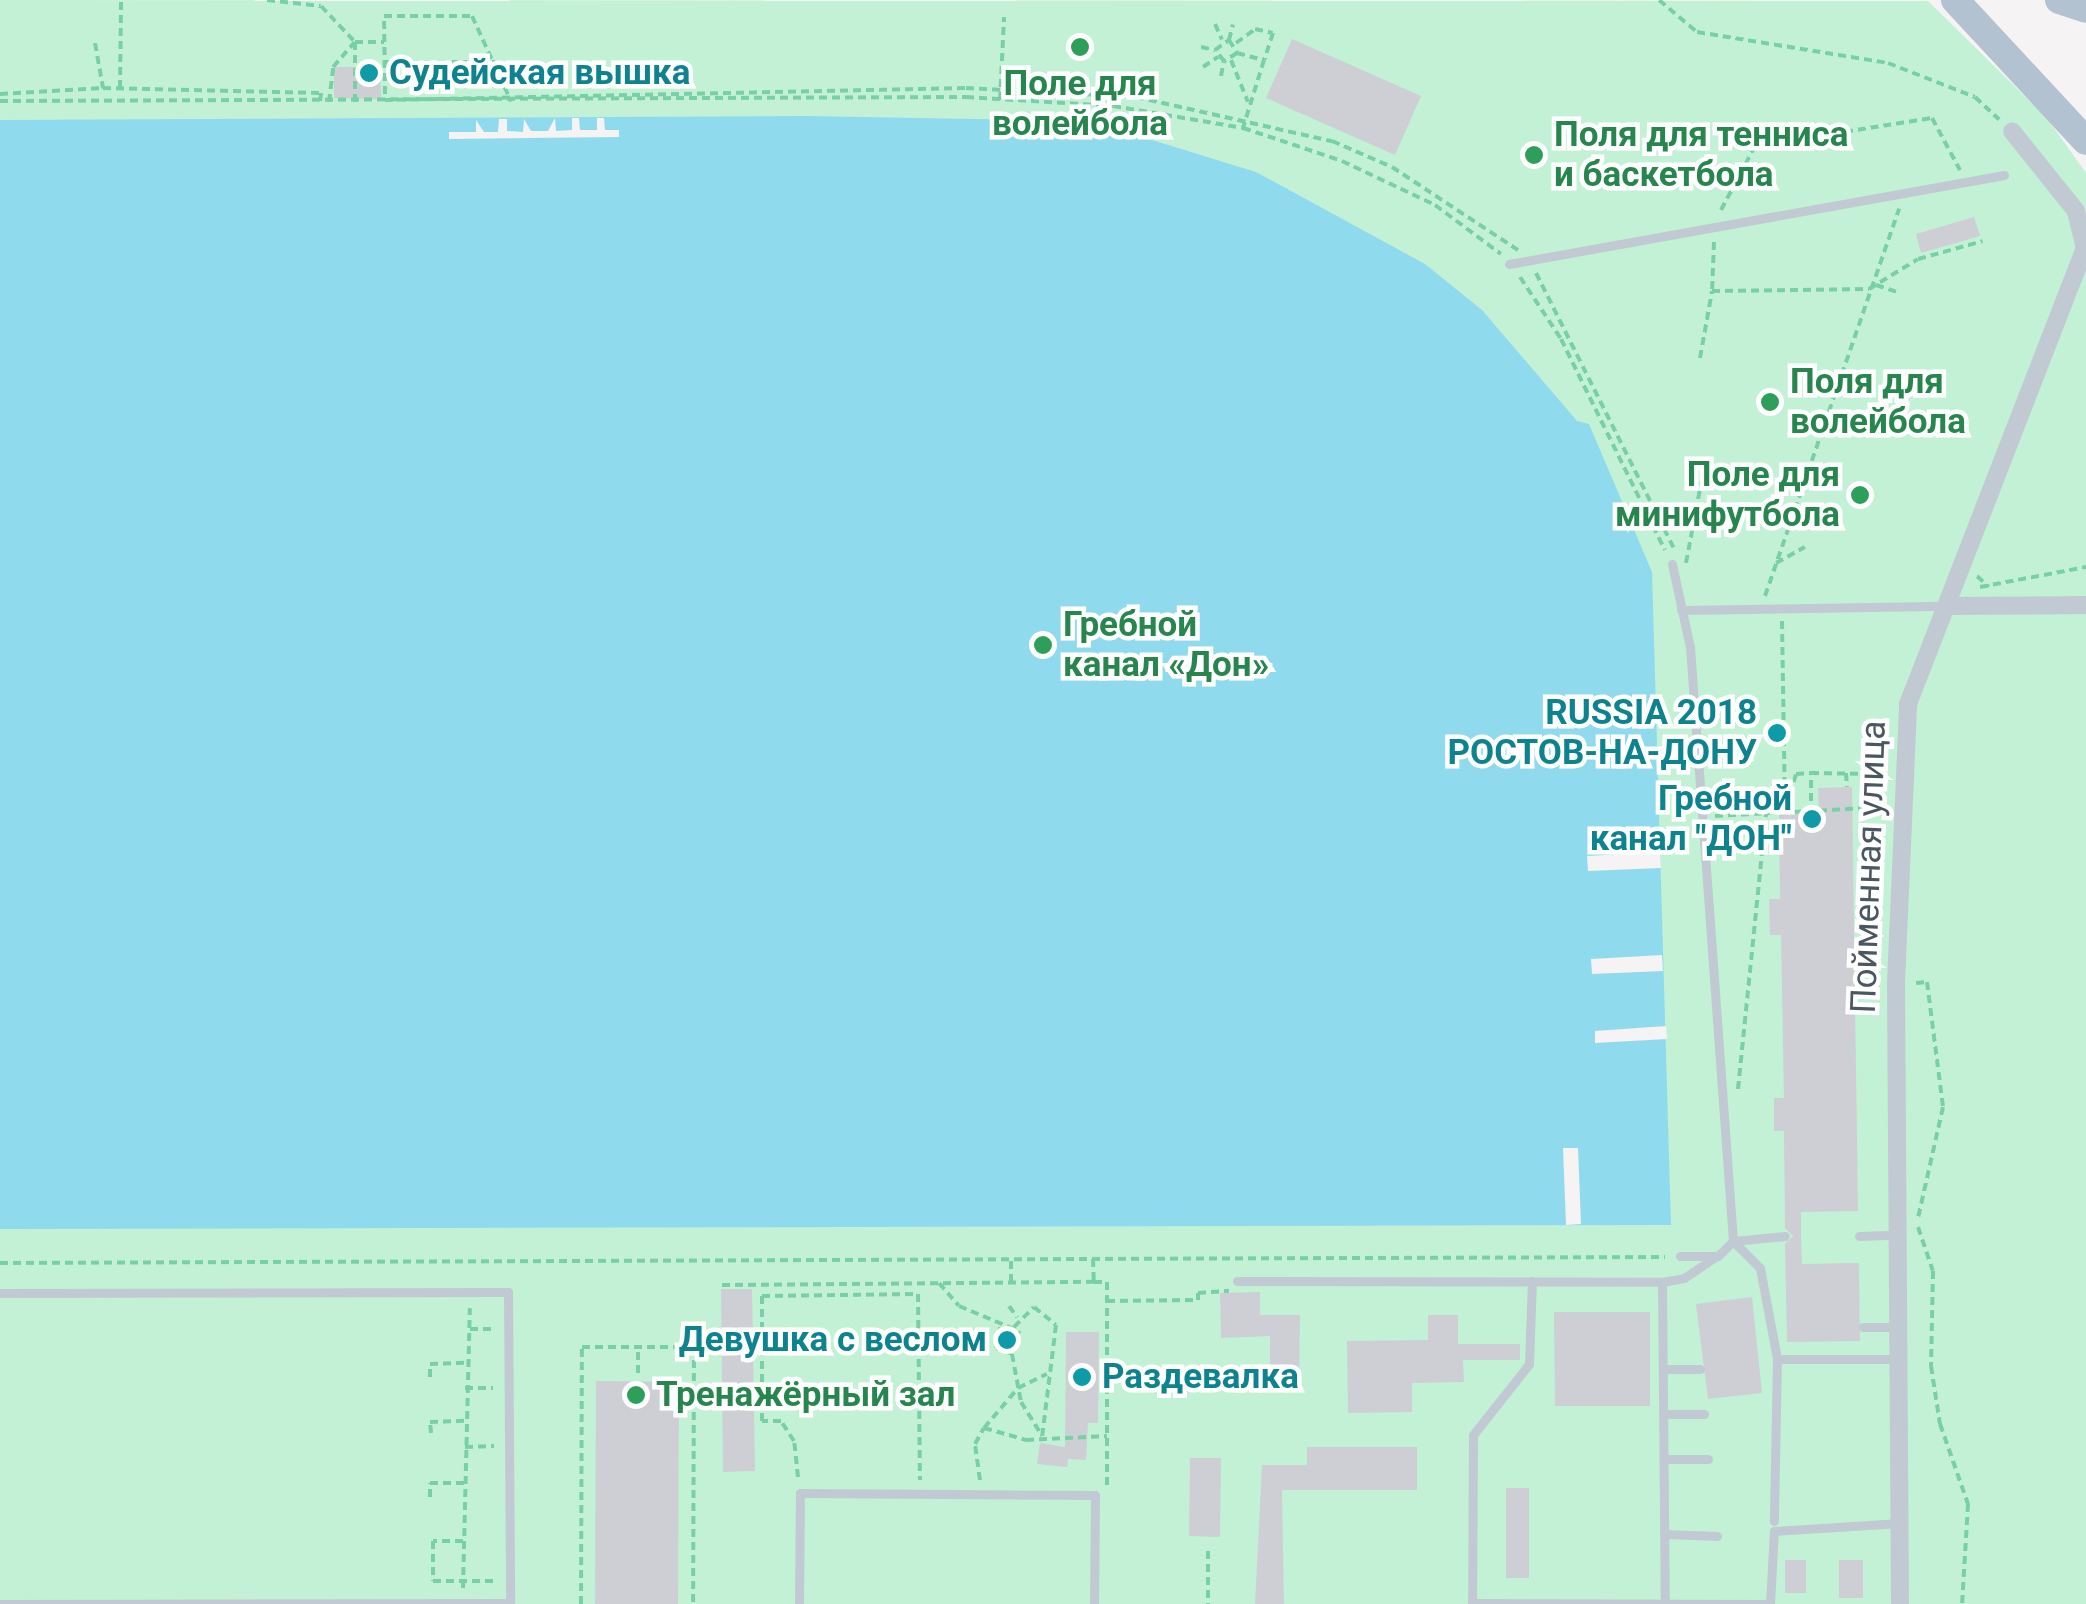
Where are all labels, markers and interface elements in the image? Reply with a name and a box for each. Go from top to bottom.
marker: Поле для волейбола [1069,36,1091,58]
place label: Судейская вышка [389,52,690,94]
marker: Судейская вышка [358,62,380,84]
place label: Поле для волейбола [992,63,1168,145]
place label: Поля для тенниса и баскетбола [1554,114,1849,196]
marker: Поля для тенниса и баскетбола [1523,144,1545,166]
place label: Поля для волейбола [1790,361,1966,443]
marker: Поля для волейбола [1759,391,1781,413]
place label: Поле для минифутбола [1615,454,1840,536]
marker: Поле для минифутбола [1849,484,1871,506]
place label: Гребной канал «Дон» [1063,604,1269,686]
marker: Гребной канал «Дон» [1032,634,1054,656]
place label: RUSSIA 2018 РОСТОВ-НА-ДОНУ [1448,692,1757,774]
street label: Пойменная улица [1843,720,1895,1014]
marker: RUSSIA 2018 РОСТОВ-НА-ДОНУ [1766,722,1788,744]
place label: Гребной канал "ДОН" [1590,778,1792,860]
marker: Гребной канал "ДОН" [1801,808,1823,830]
place label: Девушка с веслом [679,1319,987,1361]
marker: Девушка с веслом [996,1329,1018,1351]
place label: Раздевалка [1102,1356,1299,1398]
marker: Раздевалка [1071,1366,1093,1388]
place label: Тренажёрный зал [656,1374,955,1416]
marker: Тренажёрный зал [625,1384,647,1406]

